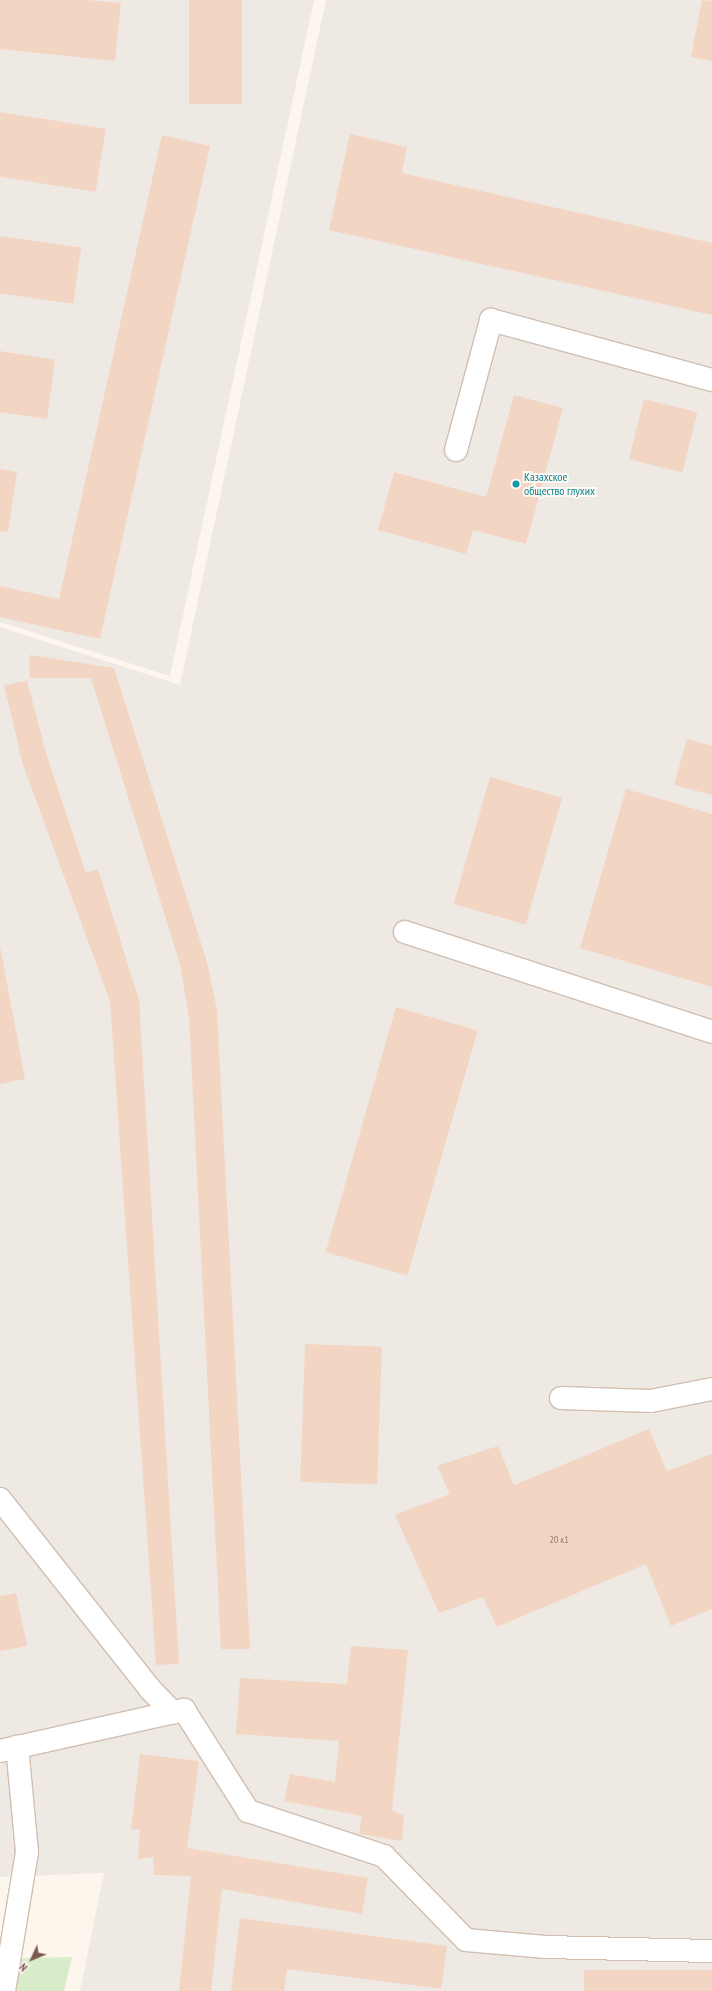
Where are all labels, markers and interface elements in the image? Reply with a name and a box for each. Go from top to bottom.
place label: Казахское общество глухих [524,470,595,498]
marker: Казахское общество глухих [511,479,521,489]
house number: 20 к1 [549,1534,569,1546]
north arrow [12,1939,52,1979]
text: N [16,1960,30,1974]

